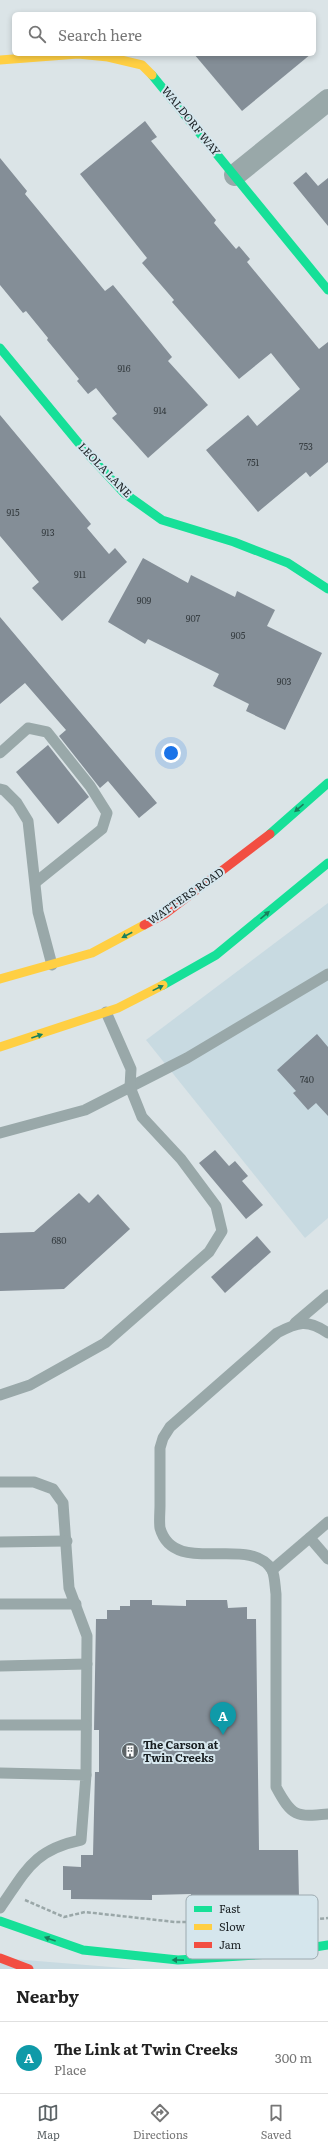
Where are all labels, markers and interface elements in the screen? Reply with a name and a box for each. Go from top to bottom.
search box [12,12,316,56]
icon: search [26,23,48,45]
text: Search here [58,23,142,46]
street label: WALDORF WAY [159,82,225,159]
house number: 916 [117,361,131,375]
house number: 914 [154,403,167,417]
street label: LEOLA LANE [75,438,136,500]
house number: 753 [299,439,313,453]
house number: 751 [247,455,260,469]
house number: 915 [7,505,20,519]
house number: 913 [41,525,55,539]
house number: 911 [74,567,86,581]
house number: 909 [137,593,152,607]
house number: 907 [186,611,201,625]
house number: 905 [231,628,246,642]
house number: 903 [277,674,291,688]
your location [161,743,181,763]
one-way arrow [294,804,304,813]
street label: WATTERS ROAD [144,863,227,927]
one-way arrow [259,910,270,919]
one-way arrow [121,931,132,938]
one-way arrow [152,985,163,991]
one-way arrow [31,1032,43,1038]
house number: 740 [300,1072,314,1086]
house number: 680 [52,1233,67,1247]
pin: A [210,1702,236,1735]
place label: The Carson at Twin Creeks [143,1736,219,1765]
building icon: The Carson at Twin Creeks [120,1741,140,1761]
legend [186,1895,318,1959]
text: Fast [219,1900,241,1916]
text: Slow [219,1918,245,1934]
one-way arrow [44,1935,56,1941]
text: Jam [219,1936,242,1952]
one-way arrow [171,1957,184,1963]
text: Nearby [16,1983,79,2008]
text: The Link at Twin Creeks [54,2037,238,2060]
text: A [24,2048,34,2067]
text: 300 m [275,2048,312,2067]
text: Place [54,2060,86,2079]
tab: Map [36,2102,60,2142]
tab: Directions [133,2102,188,2142]
tab: Saved [261,2102,291,2142]

